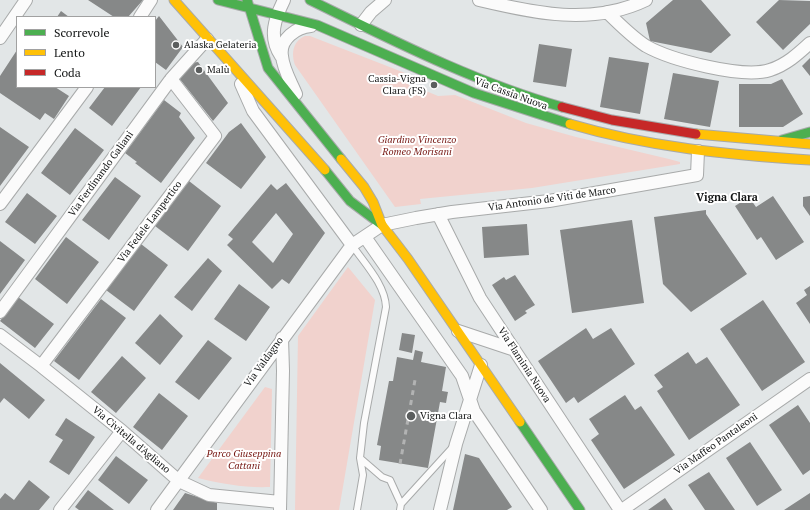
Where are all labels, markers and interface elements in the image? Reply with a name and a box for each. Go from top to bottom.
legend [16,16,156,88]
text: Scorrevole [54,25,110,40]
place label: Alaska Gelateria [184,39,256,51]
marker: Alaska Gelateria [171,40,181,50]
text: Lento [54,45,85,60]
place label: Malù [207,64,229,76]
text: Coda [54,65,81,80]
marker: Malù [194,65,204,75]
place label: Cassia-Vigna Clara (FS) [368,73,426,96]
street label: Via Cassia Nuova [473,75,549,113]
marker: Cassia-Vigna Clara (FS) [429,80,439,90]
street label: Via Ferdinando Galiani [66,129,136,219]
park label: Giardino Vincenzo Romeo Morisani [378,134,456,158]
street label: Via Fedele Lampertico [115,179,185,265]
street label: Via Antonio de Viti de Marco [487,184,617,214]
district label: Vigna Clara [696,191,758,205]
street label: Via Flaminia Nuova [495,325,553,405]
street label: Via Valdagno [242,335,286,389]
street label: Via Civitella d'Agliano [90,404,172,476]
marker: Vigna Clara [405,410,417,422]
place label: Vigna Clara [420,410,472,422]
street label: Via Maffeo Pantaleoni [672,411,760,477]
park label: Parco Giuseppina Cattani [207,448,281,472]

